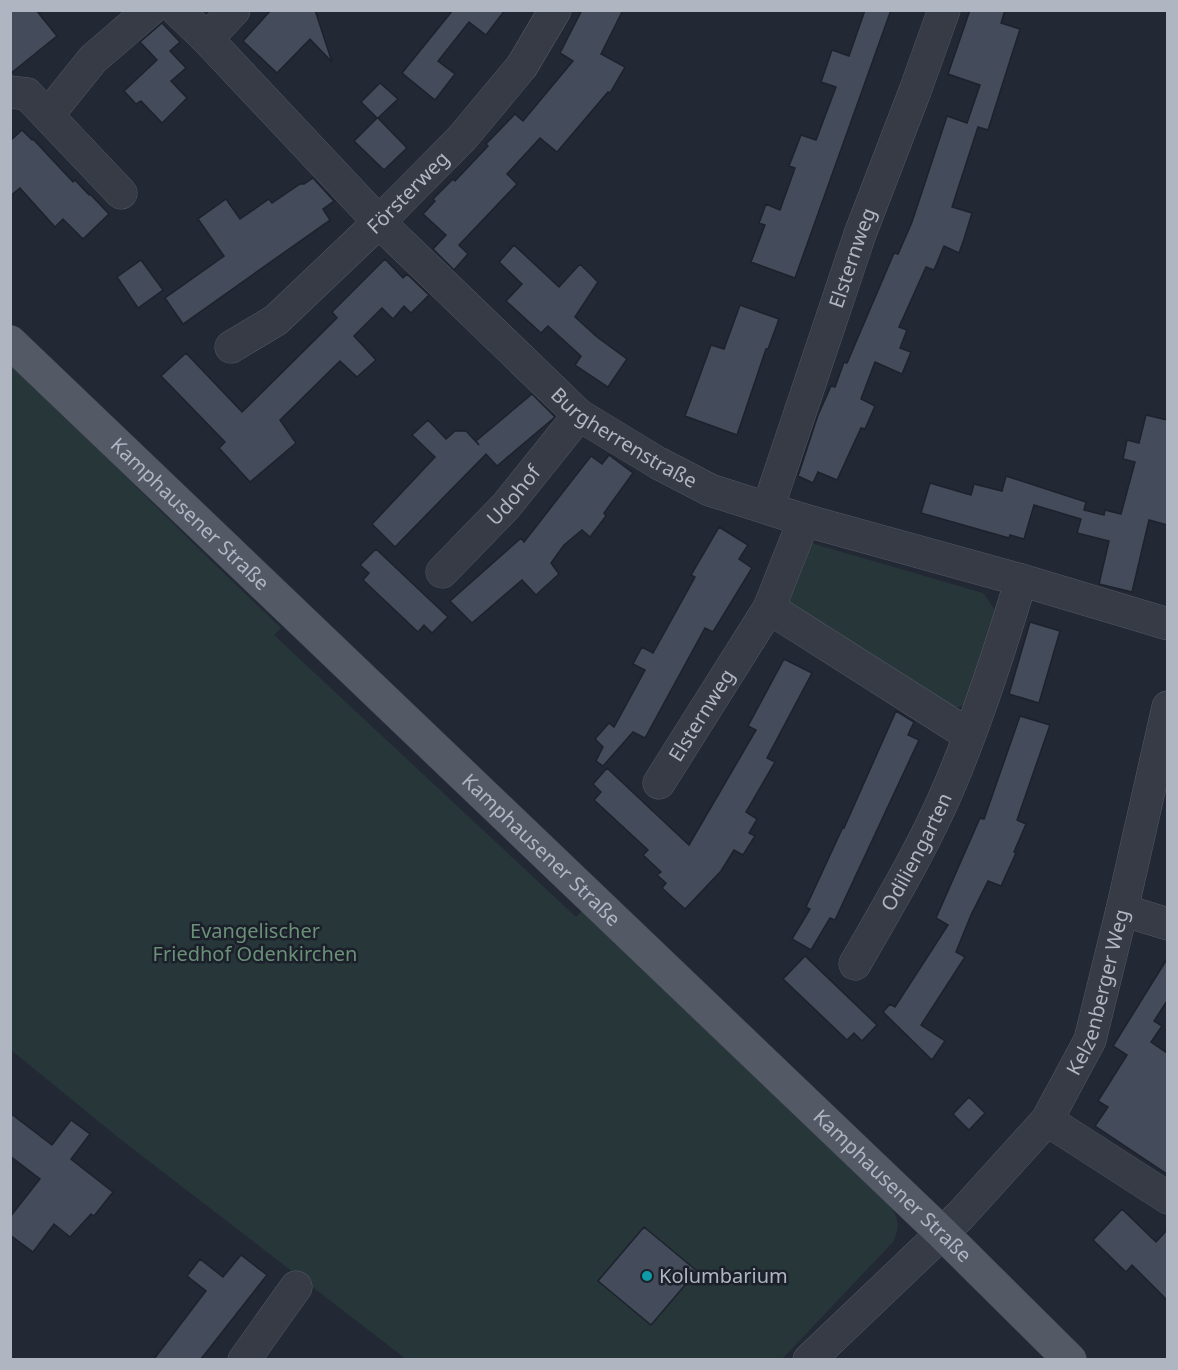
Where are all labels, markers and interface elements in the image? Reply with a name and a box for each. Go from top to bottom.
street label: Försterweg [361,145,455,240]
street label: Elsternweg [822,204,882,311]
street label: Burgherrenstraße [545,381,702,494]
street label: Kamphausener Straße [105,431,276,596]
street label: Udohof [481,459,547,531]
street label: Elsternweg [662,664,740,766]
street label: Kamphausener Straße [456,767,627,932]
street label: Odiliengarten [874,788,958,916]
street label: Kelzenberger Weg [1060,906,1135,1080]
park label: Evangelischer Friedhof Odenkirchen [153,917,357,967]
street label: Kamphausener Straße [808,1103,978,1268]
place label: Kolumbarium [659,1262,788,1289]
marker: Kolumbarium [640,1269,654,1283]

